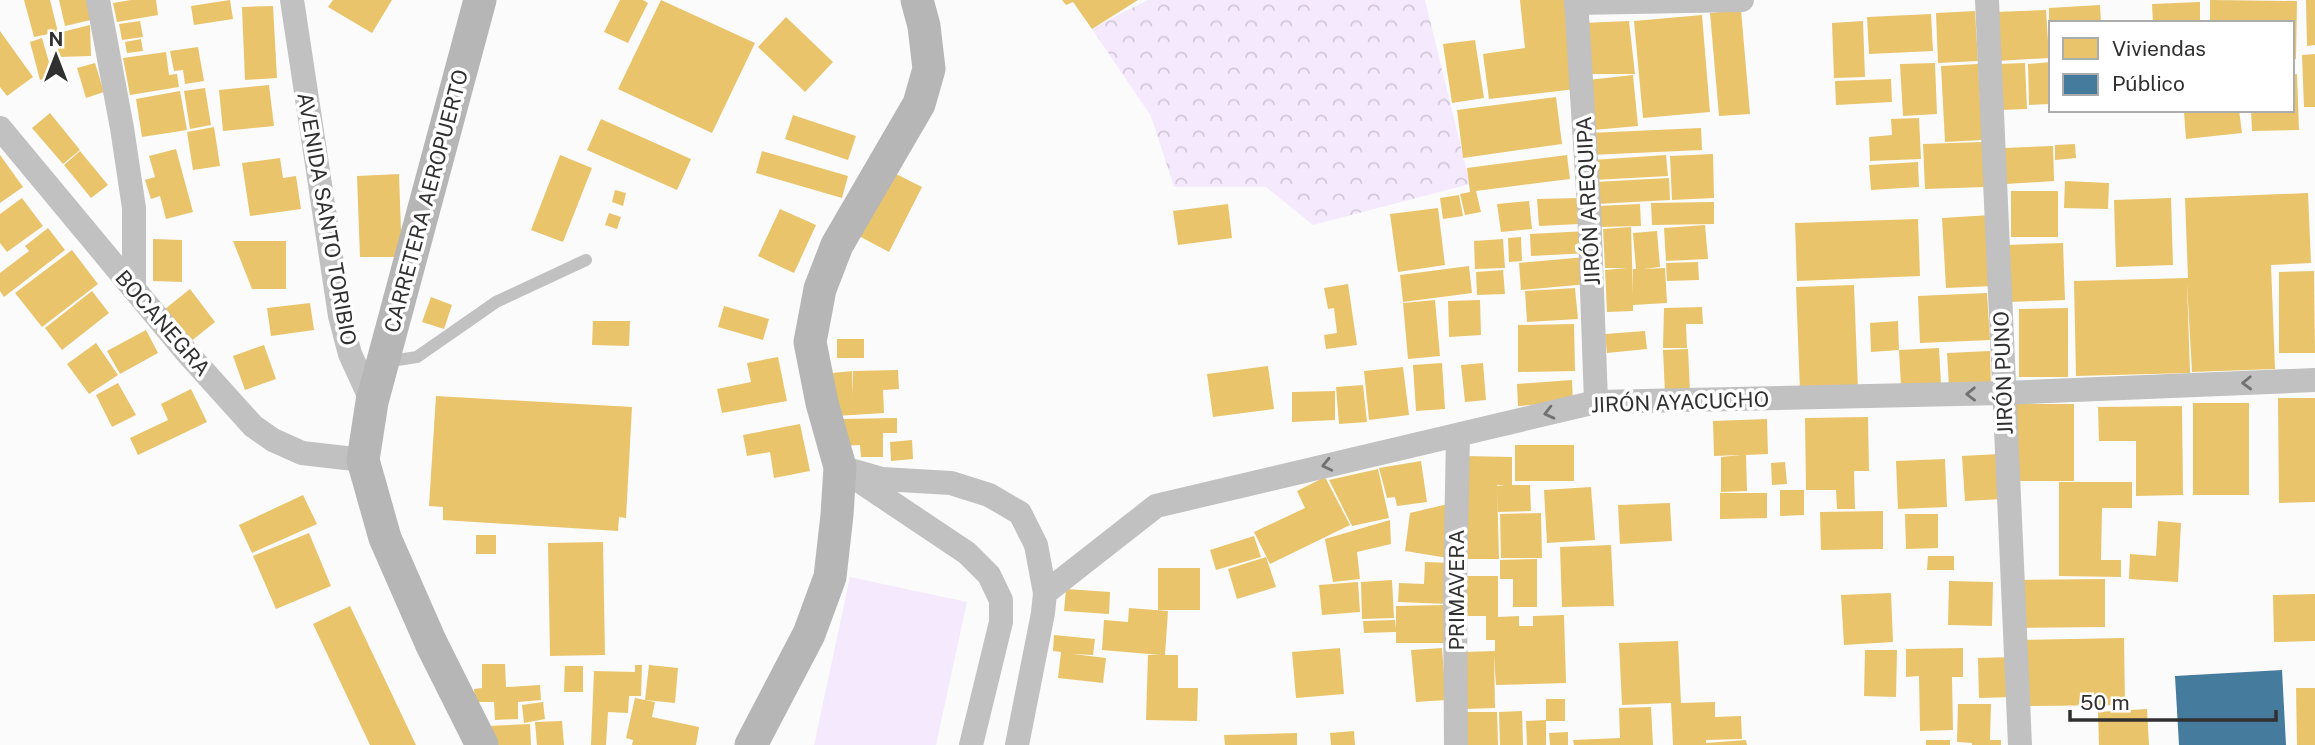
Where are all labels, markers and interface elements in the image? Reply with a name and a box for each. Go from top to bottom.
north arrow [21,21,91,91]
legend [2049,21,2294,112]
text: N [49,28,63,50]
text: Viviendas [2112,36,2206,61]
street label: CARRETERA AEROPUERTO [379,67,473,335]
text: Público [2112,71,2185,96]
street label: AVENIDA SANTO TORIBIO [292,91,362,347]
street label: JIRÓN AREQUIPA [1571,116,1605,286]
street label: BOCANEGRA [110,265,216,381]
street label: JIRÓN PUNO [1988,311,2018,435]
one-way arrow [2241,375,2252,390]
street label: JIRÓN AYACUCHO [1591,386,1769,418]
one-way arrow [1965,386,1976,401]
one-way arrow [1543,405,1555,419]
one-way arrow [1321,457,1333,471]
street label: PRIMAVERA [1444,529,1469,651]
scale bar [2070,678,2276,722]
text: 50 m [2080,690,2130,715]

